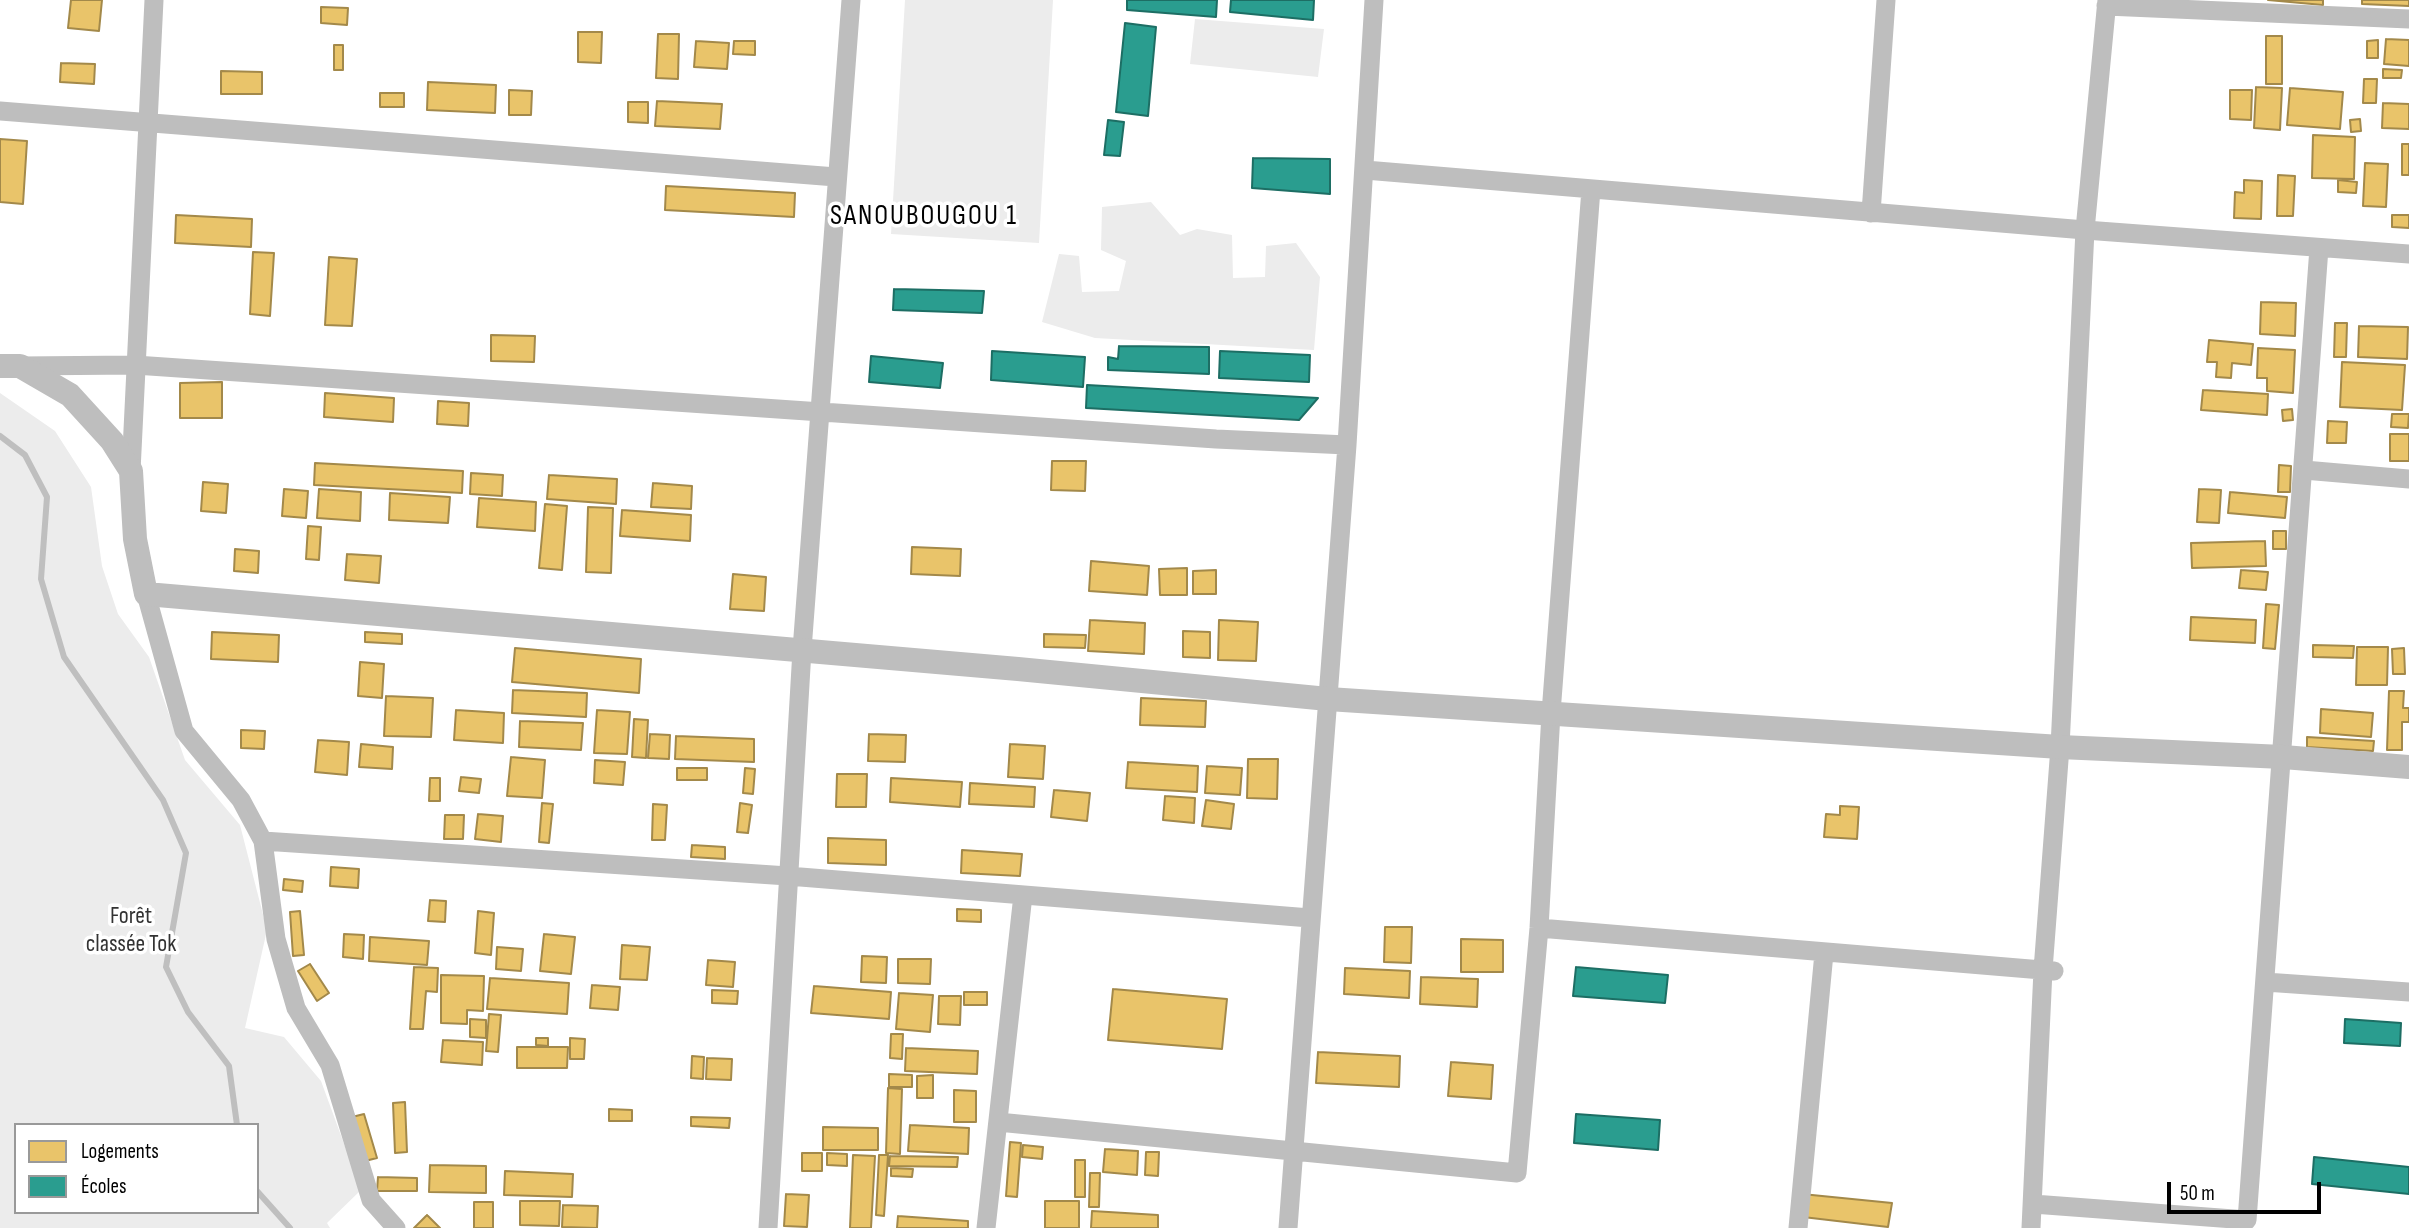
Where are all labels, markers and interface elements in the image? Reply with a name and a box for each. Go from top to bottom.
district label: SANOUBOUGOU 1 [832,200,1016,234]
park label: Forêt classée Tok [86,903,176,959]
legend [14,1123,259,1214]
text: Logements [81,1139,159,1164]
scale bar [2171,1168,2325,1212]
text: Écoles [81,1174,126,1199]
text: 50 m [2180,1181,2215,1206]

